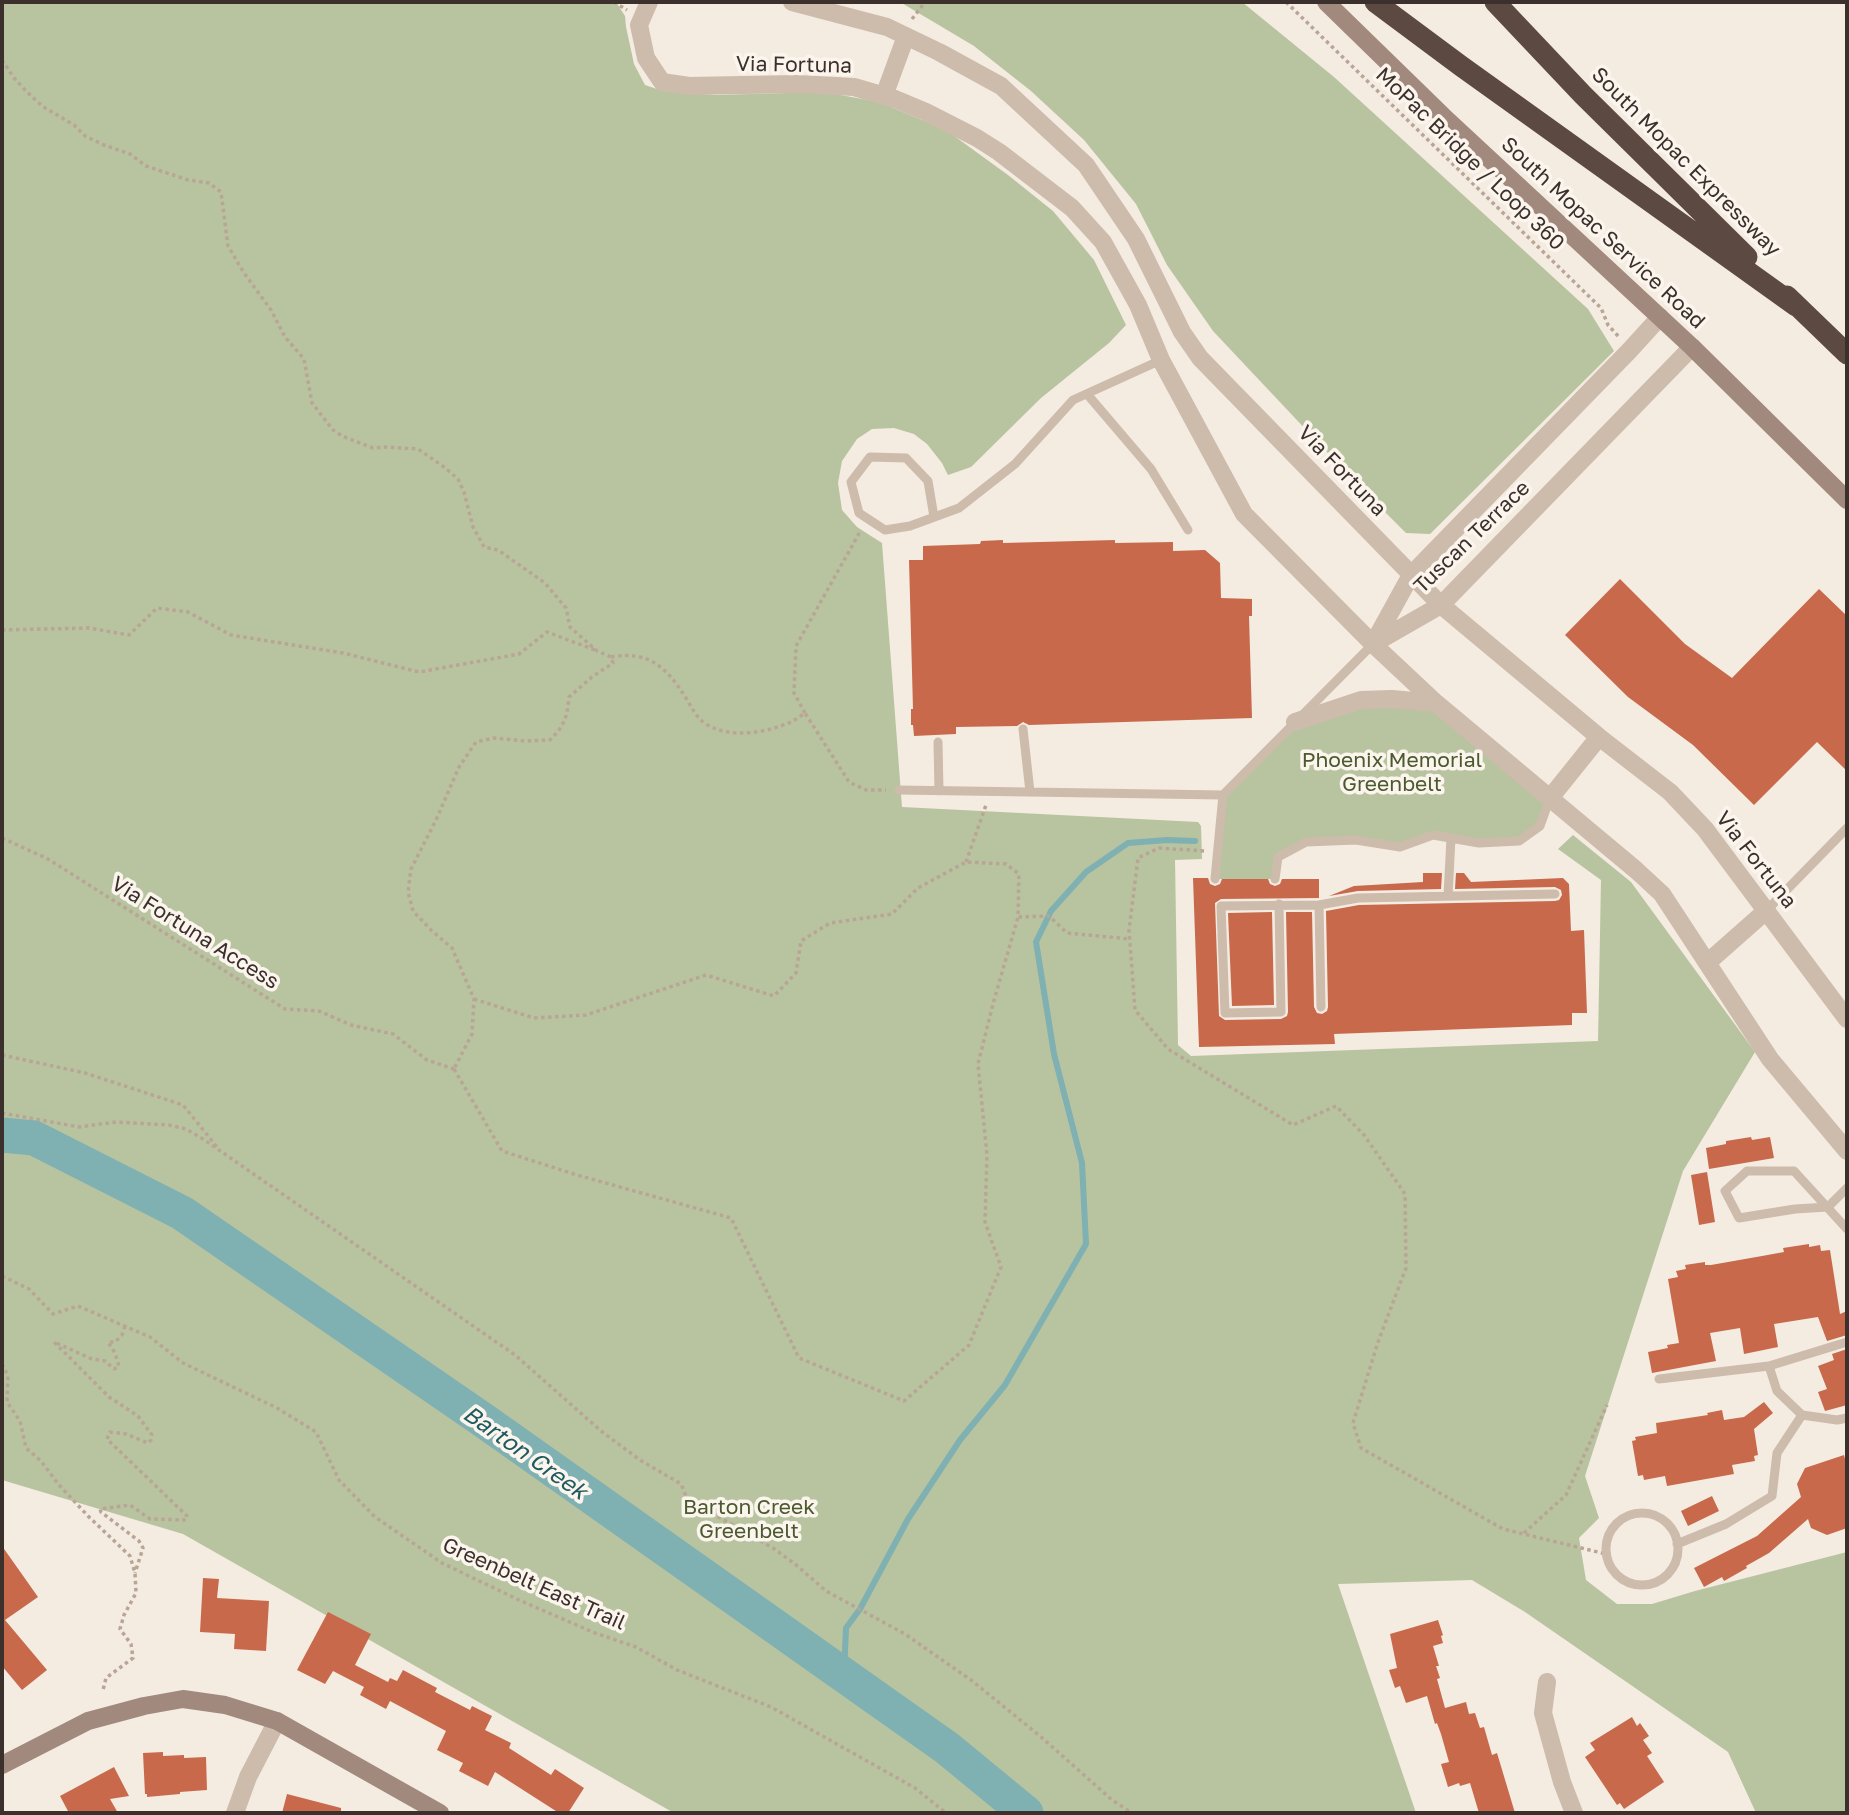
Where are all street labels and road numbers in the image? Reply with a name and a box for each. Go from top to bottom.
street label: Via Fortuna [736,51,852,79]
street label: MoPac Bridge / Loop 360 [1370,62,1570,256]
street label: South Mopac Expressway [1586,62,1786,262]
street label: South Mopac Service Road [1496,132,1710,334]
street label: Via Fortuna [1293,420,1391,522]
street label: Tuscan Terrace [1409,475,1535,599]
street label: Via Fortuna [1710,806,1802,914]
street label: Via Fortuna Access [107,871,283,995]
street label: Greenbelt East Trail [439,1532,629,1636]

